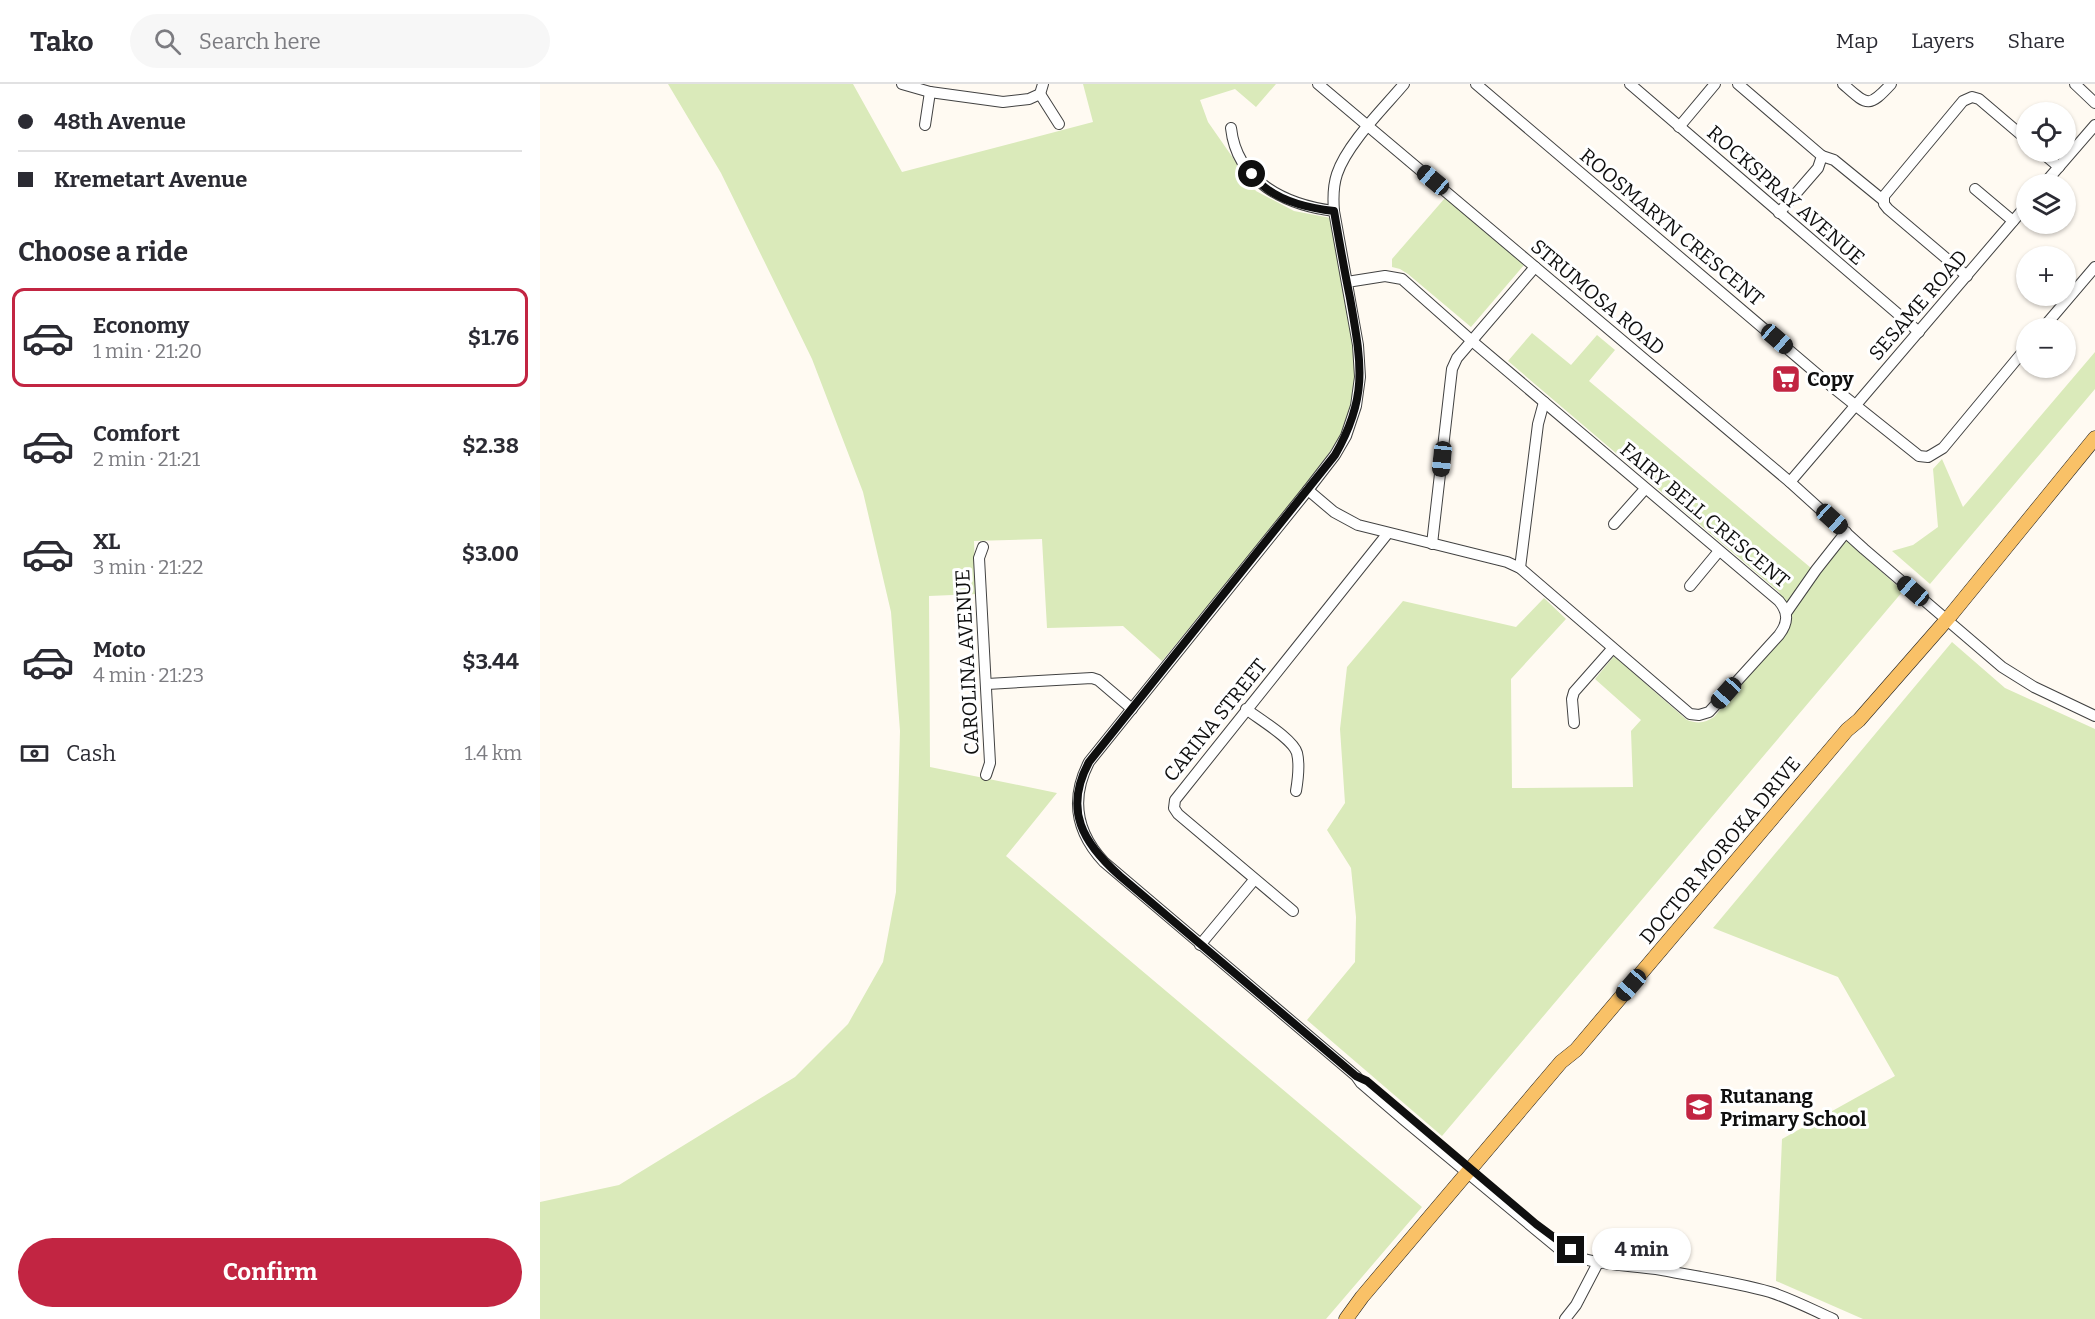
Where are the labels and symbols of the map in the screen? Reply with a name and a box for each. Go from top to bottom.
street label: ROCKSPRAY AVENUE [1702,120,1870,270]
street label: ROOSMARYN CRESCENT [1575,143,1769,311]
route start [1238,160,1265,187]
car [1413,162,1453,198]
street label: STRUMOSA ROAD [1526,234,1670,360]
street label: SESAME ROAD [1864,245,1972,365]
car [1758,320,1796,358]
supermarket icon: Copy [1770,363,1802,395]
place label: Copy [1807,367,1855,391]
street label: FAIRY BELL CRESCENT [1616,437,1795,593]
car [1431,440,1453,478]
car [1813,500,1851,538]
street label: CAROLINA AVENUE [950,568,984,756]
car [1894,572,1932,610]
street label: CARINA STREET [1158,654,1272,786]
car [1707,674,1745,712]
street label: DOCTOR MOROKA DRIVE [1635,751,1805,949]
car [1612,966,1650,1004]
place label: Rutanang Primary School [1720,1084,1867,1131]
school or university icon: Rutanang Primary School [1683,1091,1715,1123]
callout: 4 min [1592,1229,1691,1271]
route end [1557,1236,1584,1263]

